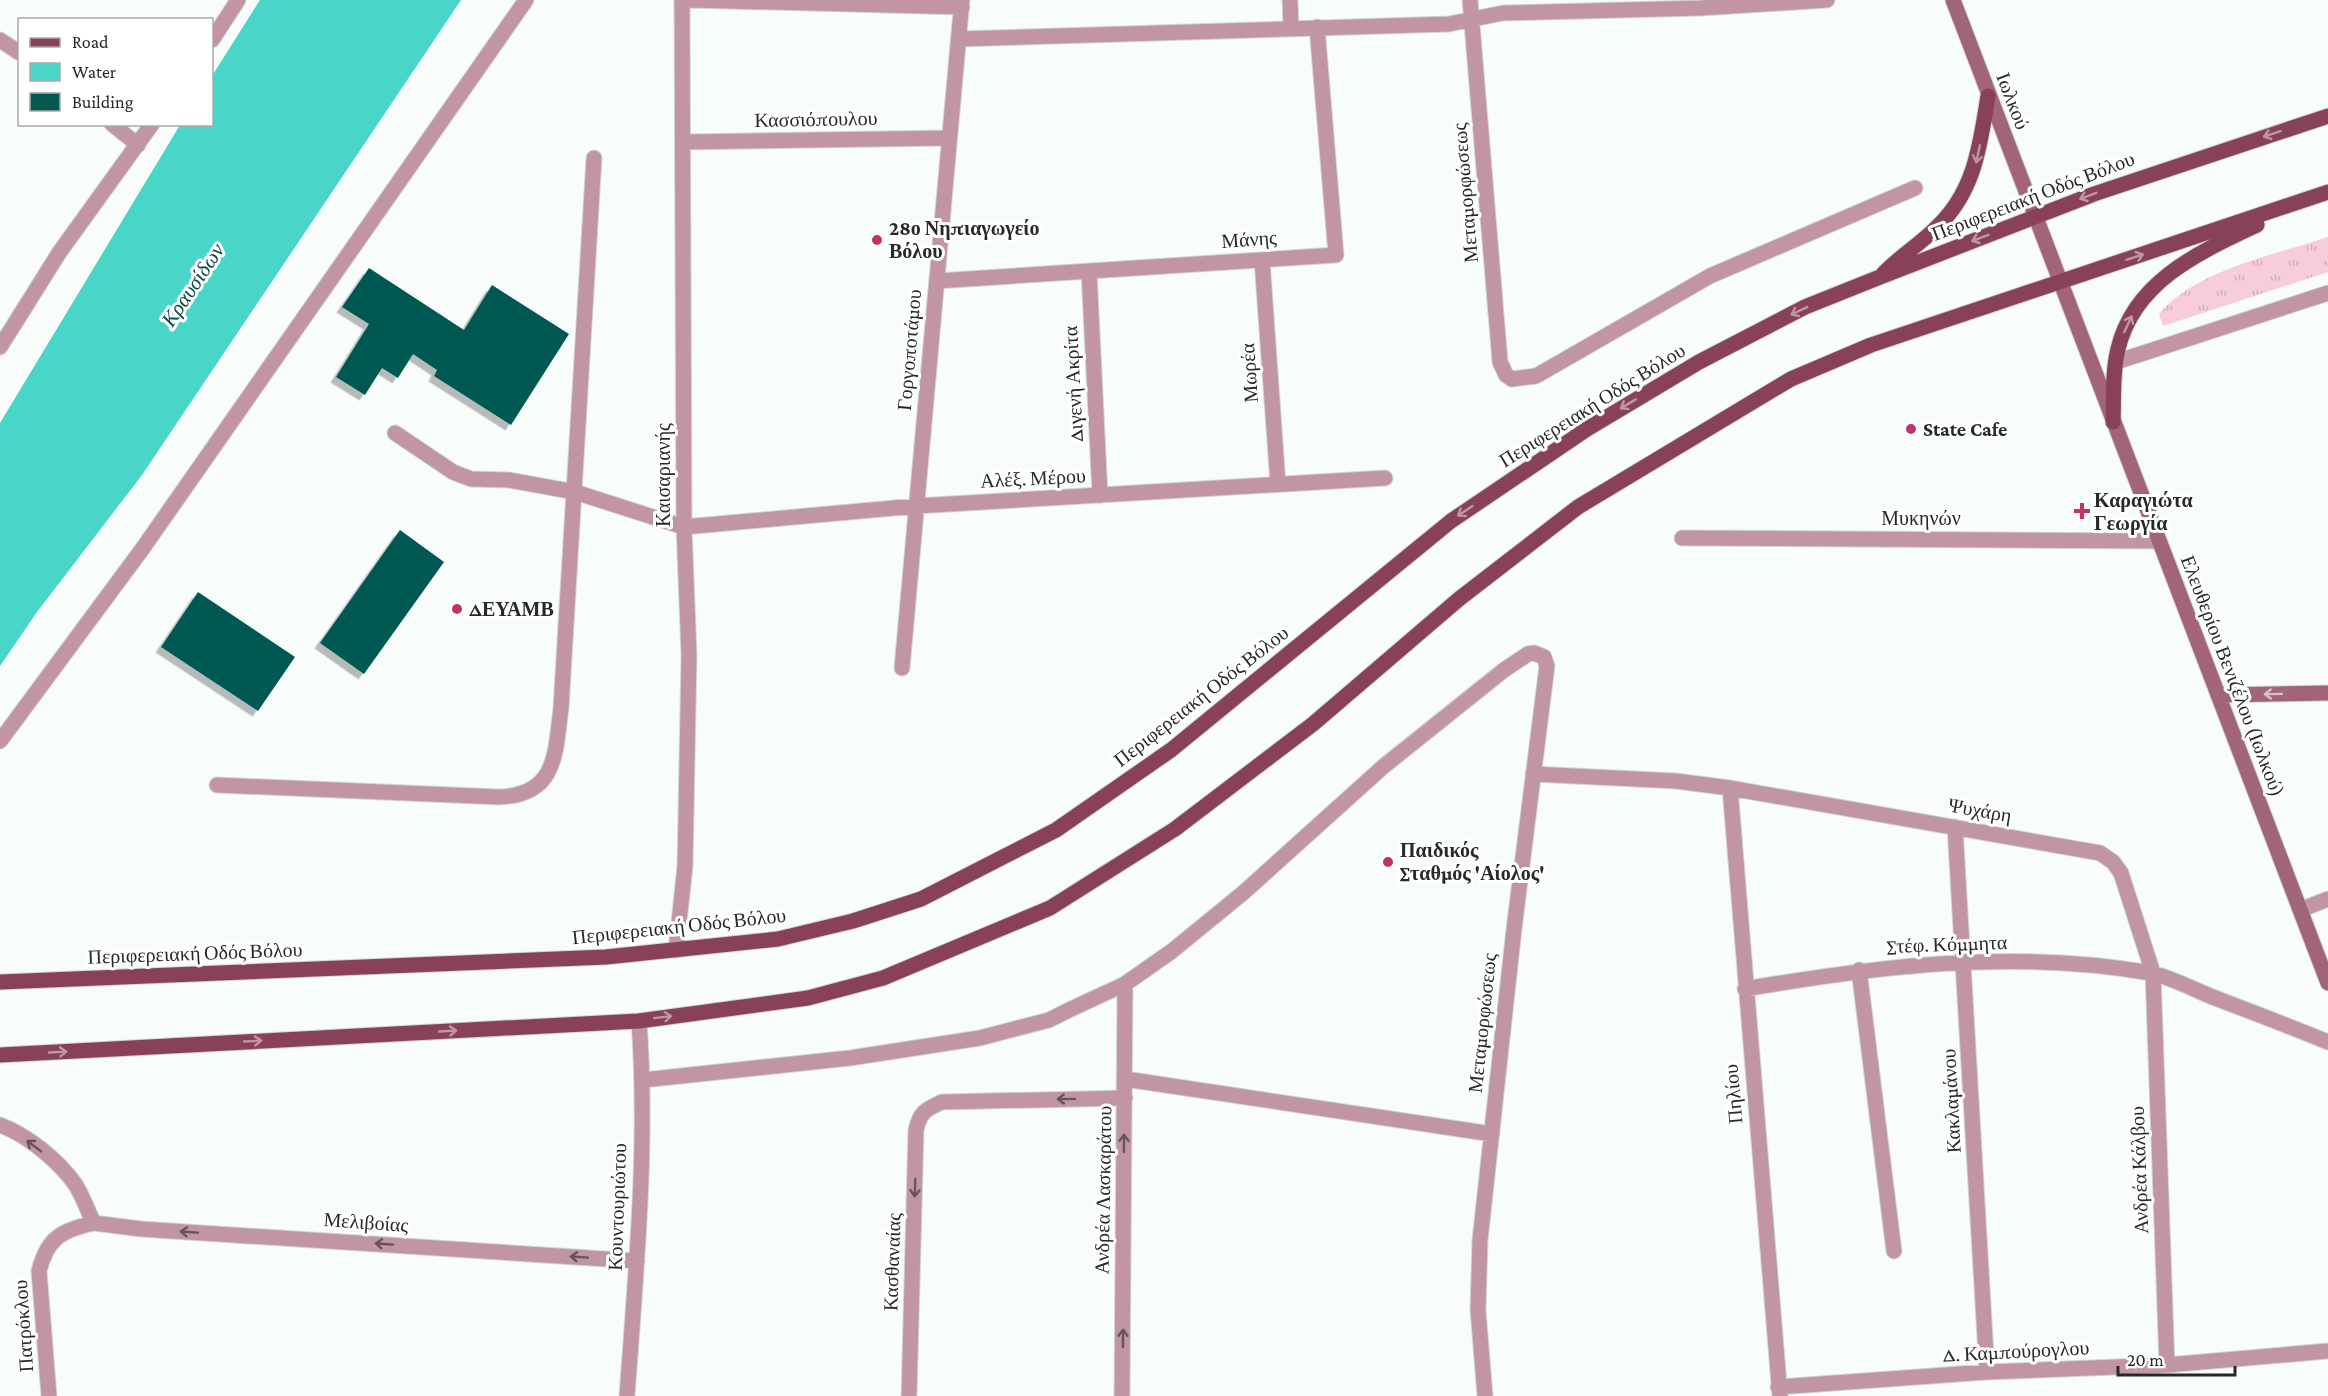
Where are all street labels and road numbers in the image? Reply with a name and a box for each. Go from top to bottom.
street label: Ιωλκού [1992,70,2034,133]
street label: Κασσιόπουλου [754,107,878,131]
street label: Μεταμορφώσεως [1448,122,1483,264]
street label: Περιφερειακή Οδός Βόλου [1929,147,2138,246]
street label: Μάνης [1220,226,1278,253]
street label: Γοργοποτάμου [893,288,926,412]
street label: Διγενή Ακρίτα [1059,325,1088,443]
street label: Περιφερειακή Οδός Βόλου [1495,339,1690,472]
street label: Μωρέα [1236,342,1263,404]
street label: Καισαριανής [652,423,675,527]
street label: Αλέξ. Μέρου [980,464,1087,493]
street label: Μυκηνών [1881,507,1961,530]
street label: Ελευθερίου Βενιζέλου (Ιωλκού) [2176,552,2289,800]
street label: Περιφερειακή Οδός Βόλου [1109,621,1293,772]
street label: Ψυχάρη [1946,794,2013,827]
street label: Περιφερειακή Οδός Βόλου [571,904,787,949]
street label: Στέφ. Κόμμητα [1886,931,2008,958]
street label: Περιφερειακή Οδός Βόλου [87,938,303,969]
street label: Μεταμορφώσεως [1464,952,1501,1094]
street label: Κακλαμάνου [1937,1048,1966,1154]
street label: Πηλίου [1719,1063,1748,1125]
street label: Ανδρέα Λασκαράτου [1091,1105,1116,1274]
street label: Ανδρέα Κάλβου [2126,1106,2153,1234]
street label: Κουντουριώτου [604,1143,631,1271]
street label: Μελιβοίας [323,1208,409,1237]
street label: Κασθαναίας [879,1212,905,1312]
street label: Πατρόκλου [9,1279,38,1373]
street label: Δ. Καμπούρογλου [1942,1336,2090,1367]

